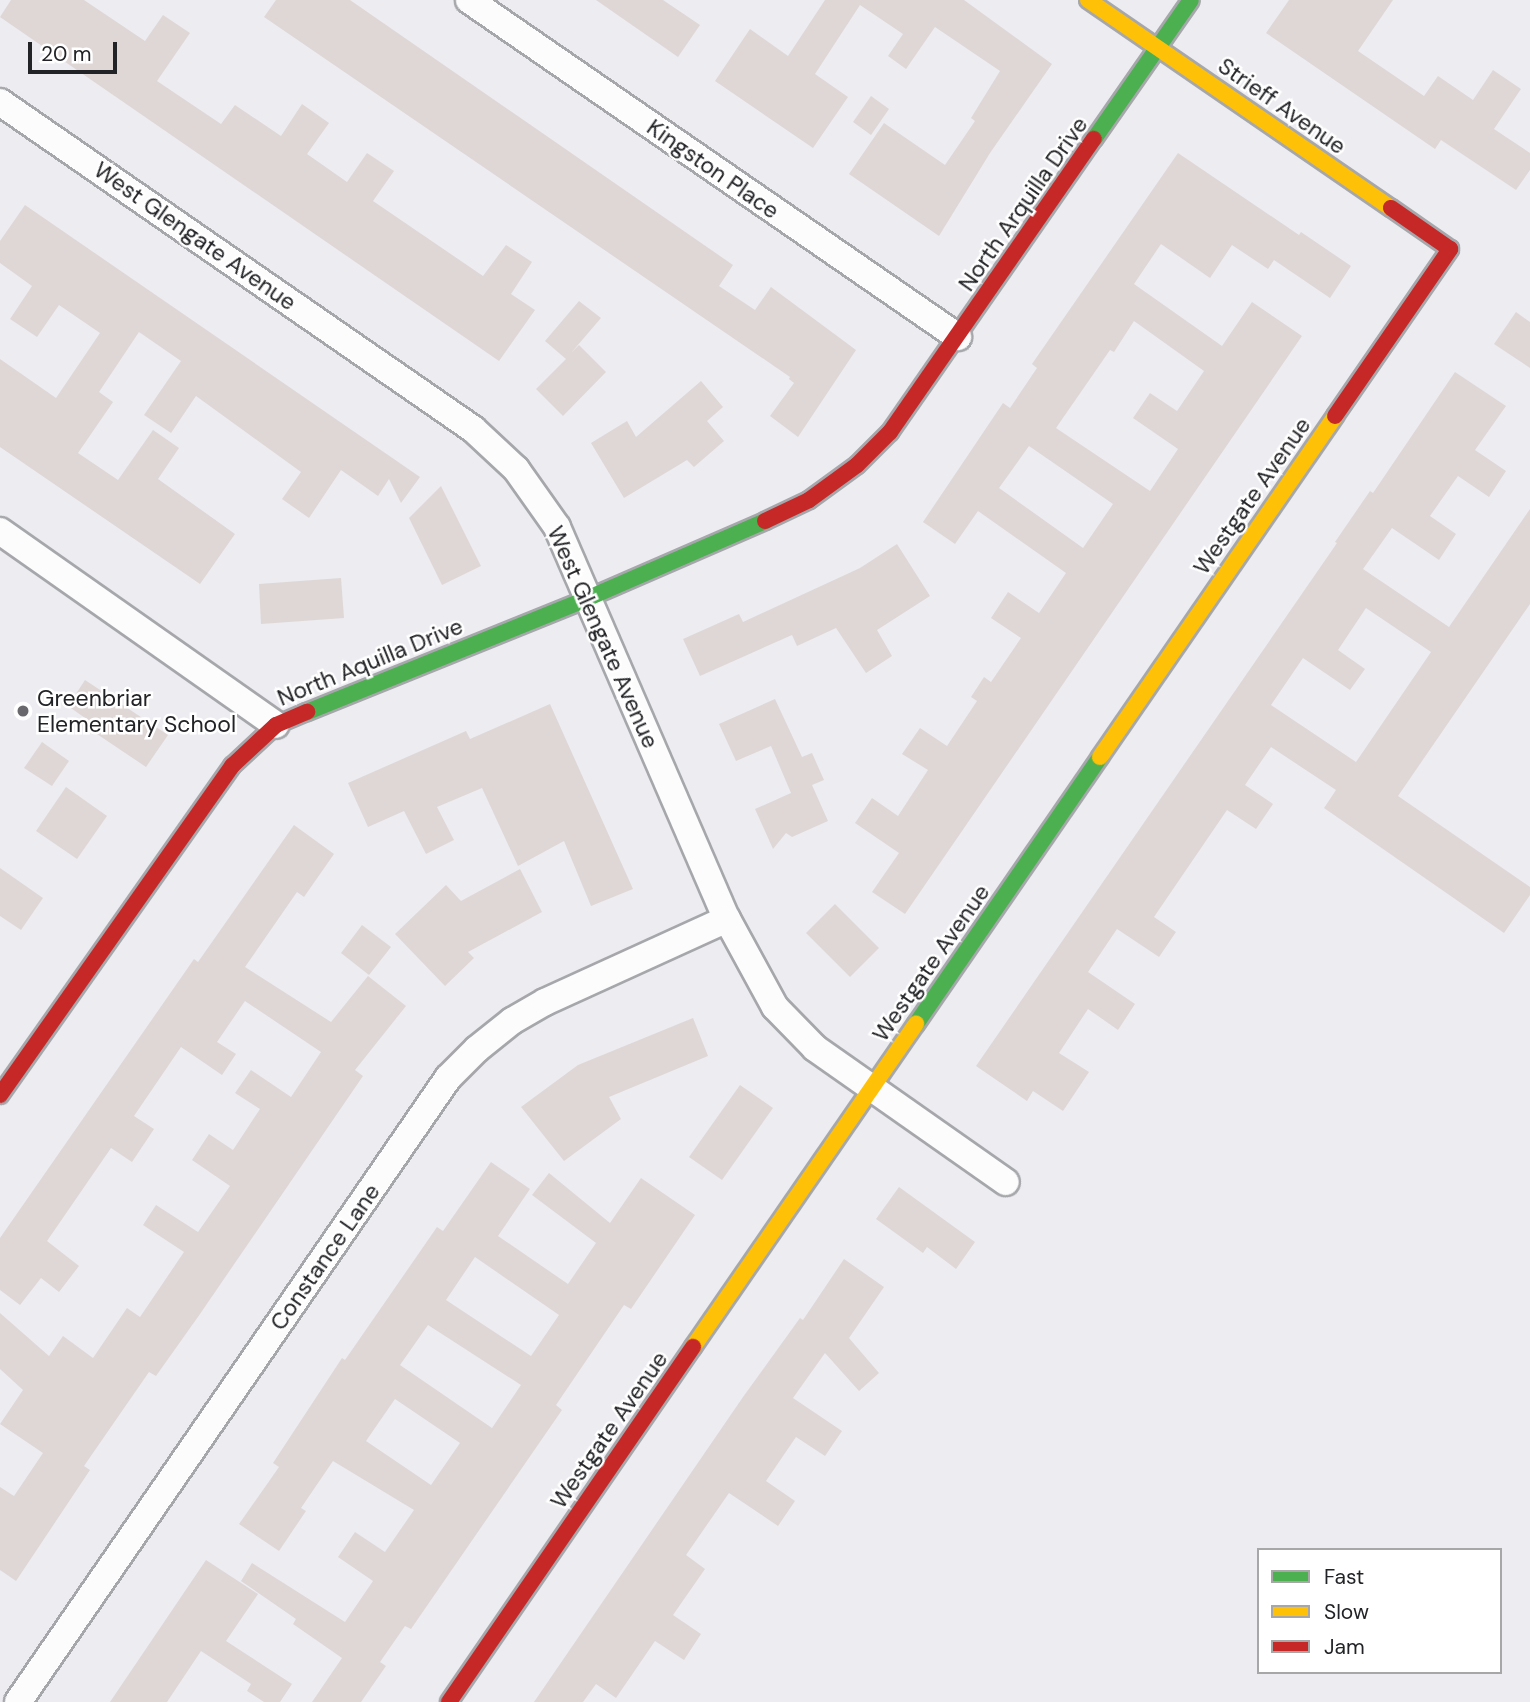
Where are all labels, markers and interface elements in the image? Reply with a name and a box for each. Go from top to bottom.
scale bar [32,28,121,72]
text: 20 m [41,40,92,68]
street label: Strieff Avenue [1213,52,1351,160]
street label: North Arquilla Drive [953,112,1093,296]
street label: Kingston Place [642,113,784,225]
street label: West Glengate Avenue [89,156,301,316]
street label: Westgate Avenue [1188,412,1316,580]
street label: West Glengate Avenue [542,522,664,752]
street label: North Aquilla Drive [273,612,467,712]
place label: Greenbriar Elementary School [37,684,236,738]
marker: Greenbriar Elementary School [15,703,31,719]
street label: Westgate Avenue [867,879,995,1047]
street label: Constance Lane [264,1178,386,1336]
street label: Westgate Avenue [545,1346,673,1514]
legend [1257,1548,1502,1674]
text: Fast [1324,1563,1364,1591]
text: Slow [1324,1598,1369,1626]
text: Jam [1324,1633,1365,1661]

